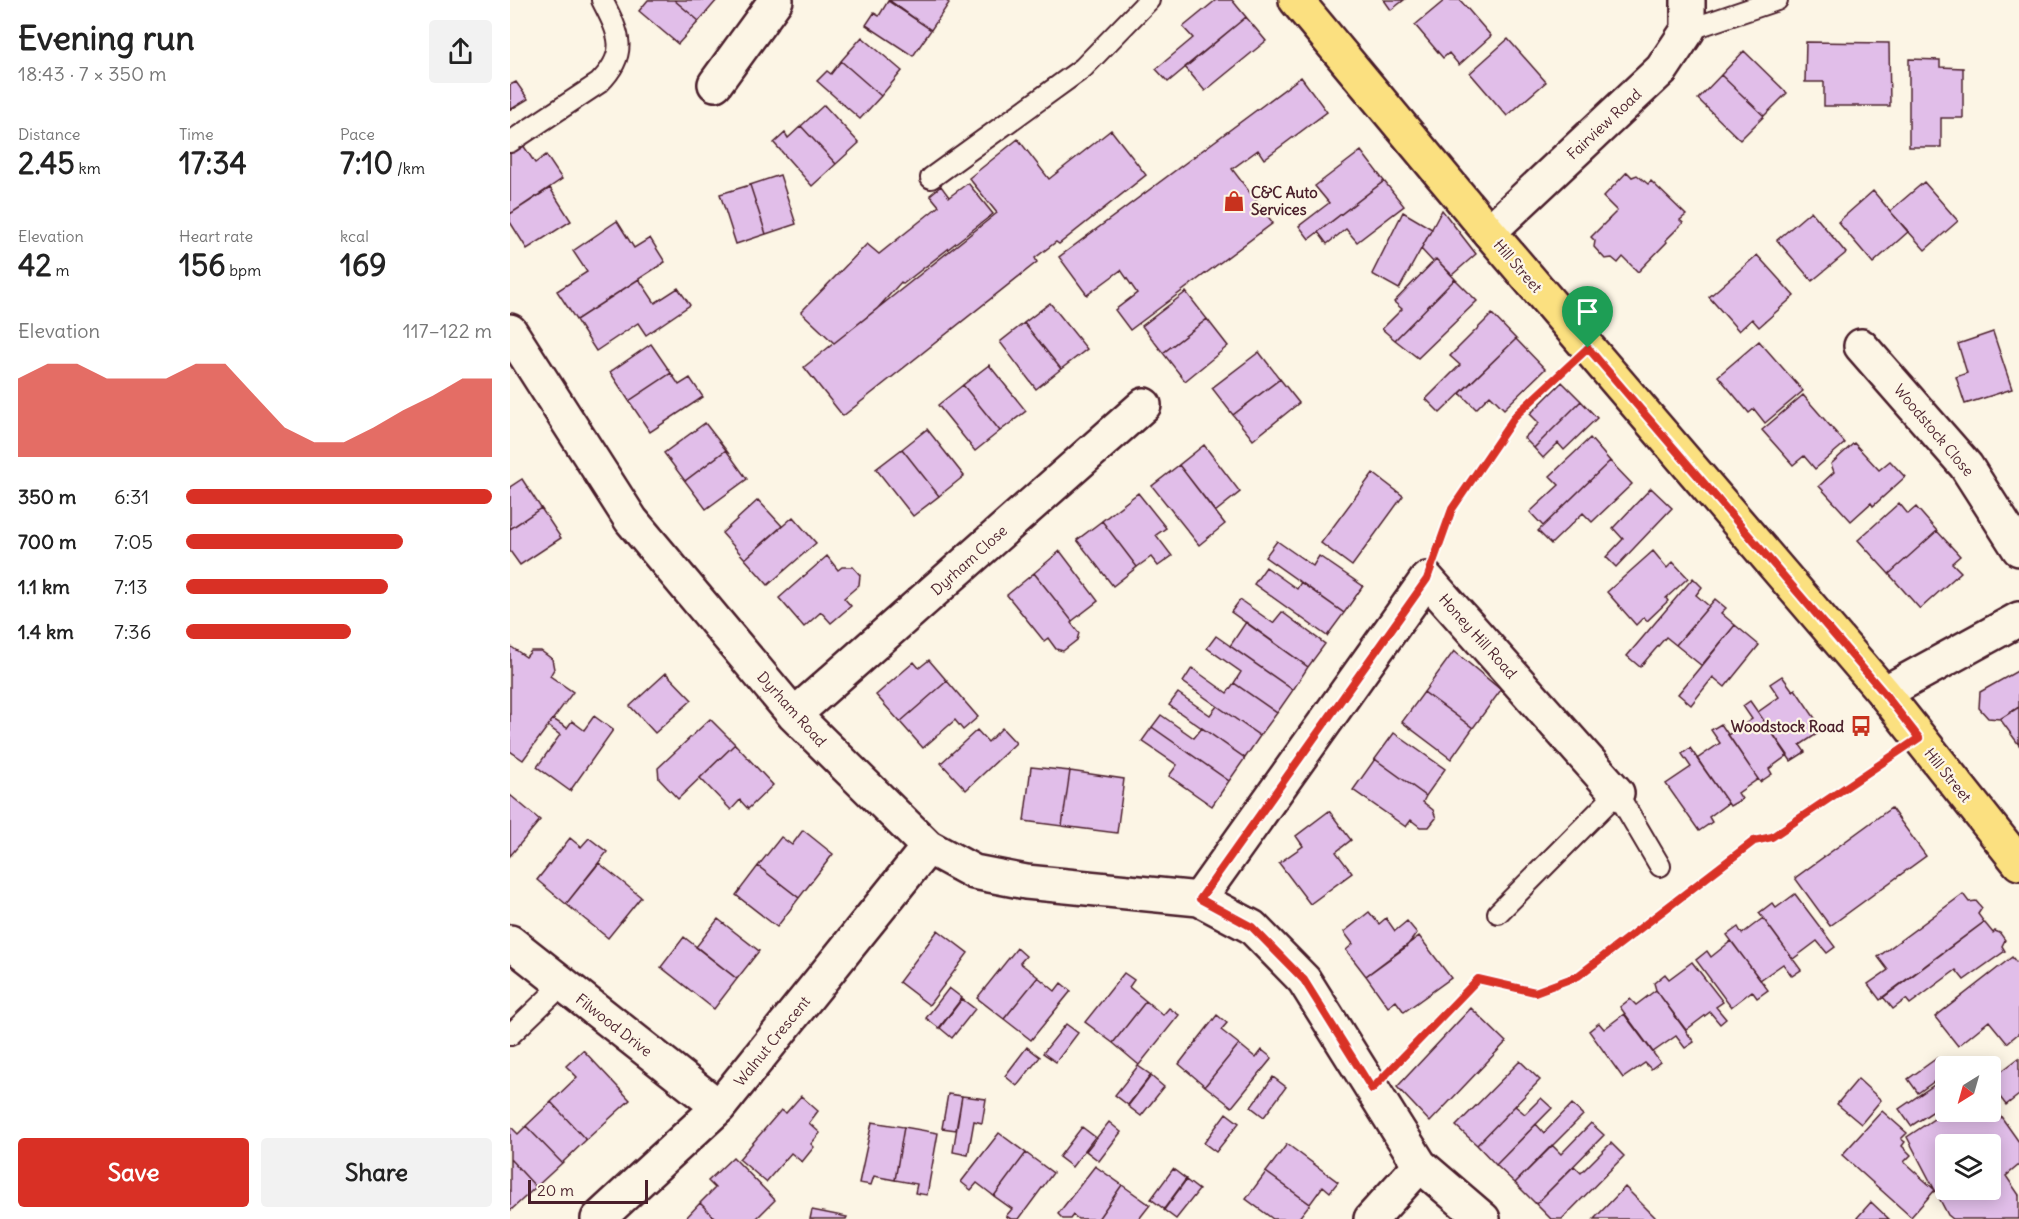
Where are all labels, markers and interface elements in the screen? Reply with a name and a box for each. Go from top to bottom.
text: Evening run [18,17,194,59]
button: share [429,20,492,83]
text: 18:43 · 7 × 350 m [18,61,167,86]
street label: Fairview Road [1563,85,1645,163]
text: Distance [18,124,80,144]
text: Time [179,124,214,144]
text: Pace [340,124,375,144]
text: 2.45 [18,144,75,182]
text: 17:34 [179,144,247,182]
text: 7:10 [340,144,393,182]
text: km [75,158,101,178]
text: /km [393,158,425,178]
place label: C&C Auto Services [1251,183,1318,219]
shop icon: C&C Auto Services [1222,189,1246,213]
text: Elevation [18,226,84,246]
text: Heart rate [179,226,253,246]
text: kcal [340,226,369,246]
street label: Hill Street [1490,235,1546,297]
text: 42 [18,246,52,284]
text: 156 [179,246,225,284]
text: 169 [340,246,386,284]
text: m [52,260,70,280]
text: bpm [225,260,261,280]
pin [1562,286,1613,348]
icon: arrive [1571,295,1604,328]
text: Elevation [18,318,100,343]
text: 117–122 m [403,318,492,343]
street label: Woodstock Close [1890,380,1978,480]
text: 350 m [18,484,76,509]
text: 6:31 [114,484,149,509]
street label: Dyrham Close [927,521,1011,599]
text: 700 m [18,529,76,554]
text: 7:05 [114,529,153,554]
text: 1.1 km [18,574,70,599]
text: 7:13 [114,574,148,599]
street label: Honey Hill Road [1435,590,1521,682]
text: 1.4 km [18,619,74,644]
text: 7:36 [114,619,151,644]
street label: Dyrham Road [753,668,831,751]
bus stop icon: Woodstock Road [1849,714,1873,738]
place label: Woodstock Road [1731,717,1844,736]
street label: Hill Street [1920,744,1976,806]
street label: Filwood Drive [572,989,656,1061]
street label: Walnut Crescent [730,992,814,1090]
north arrow [1935,1056,2001,1122]
map controls [1935,1056,2001,1200]
button: layers [1935,1134,2001,1200]
button: Save [18,1138,249,1207]
button: Share [261,1138,492,1207]
scale bar [528,1177,648,1204]
text: 20 m [537,1180,574,1200]

